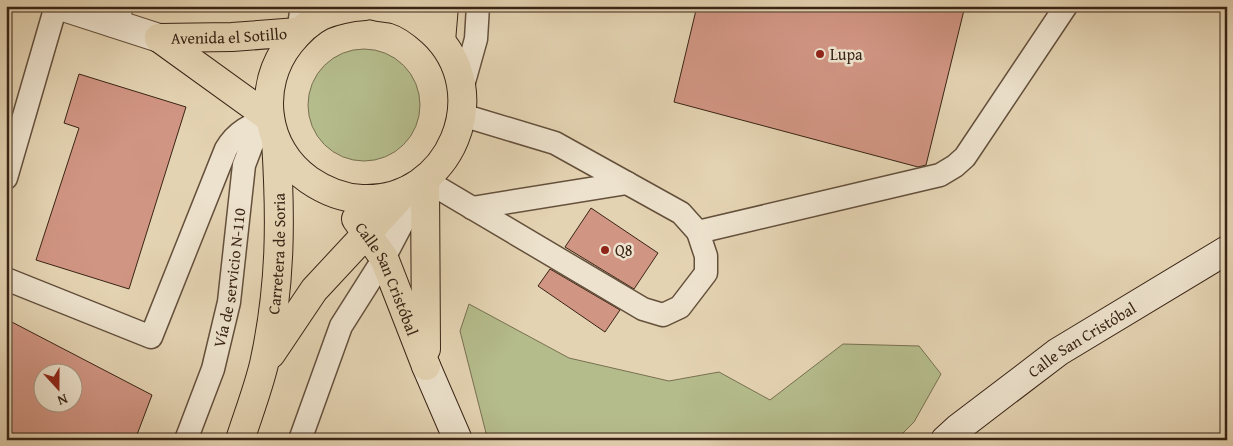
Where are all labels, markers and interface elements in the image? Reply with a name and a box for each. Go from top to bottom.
street label: Avenida el Sotillo [171,21,288,50]
place label: Lupa [830,42,863,66]
marker: Lupa [814,48,826,60]
street label: Carretera de Soria [261,192,291,316]
street label: Vía de servicio N-110 [207,206,251,350]
street label: Calle San Cristóbal [350,217,425,339]
place label: Q8 [615,238,633,262]
marker: Q8 [599,244,611,256]
street label: Calle San Cristóbal [1022,295,1141,383]
north arrow [32,364,82,414]
text: N [54,389,71,411]

